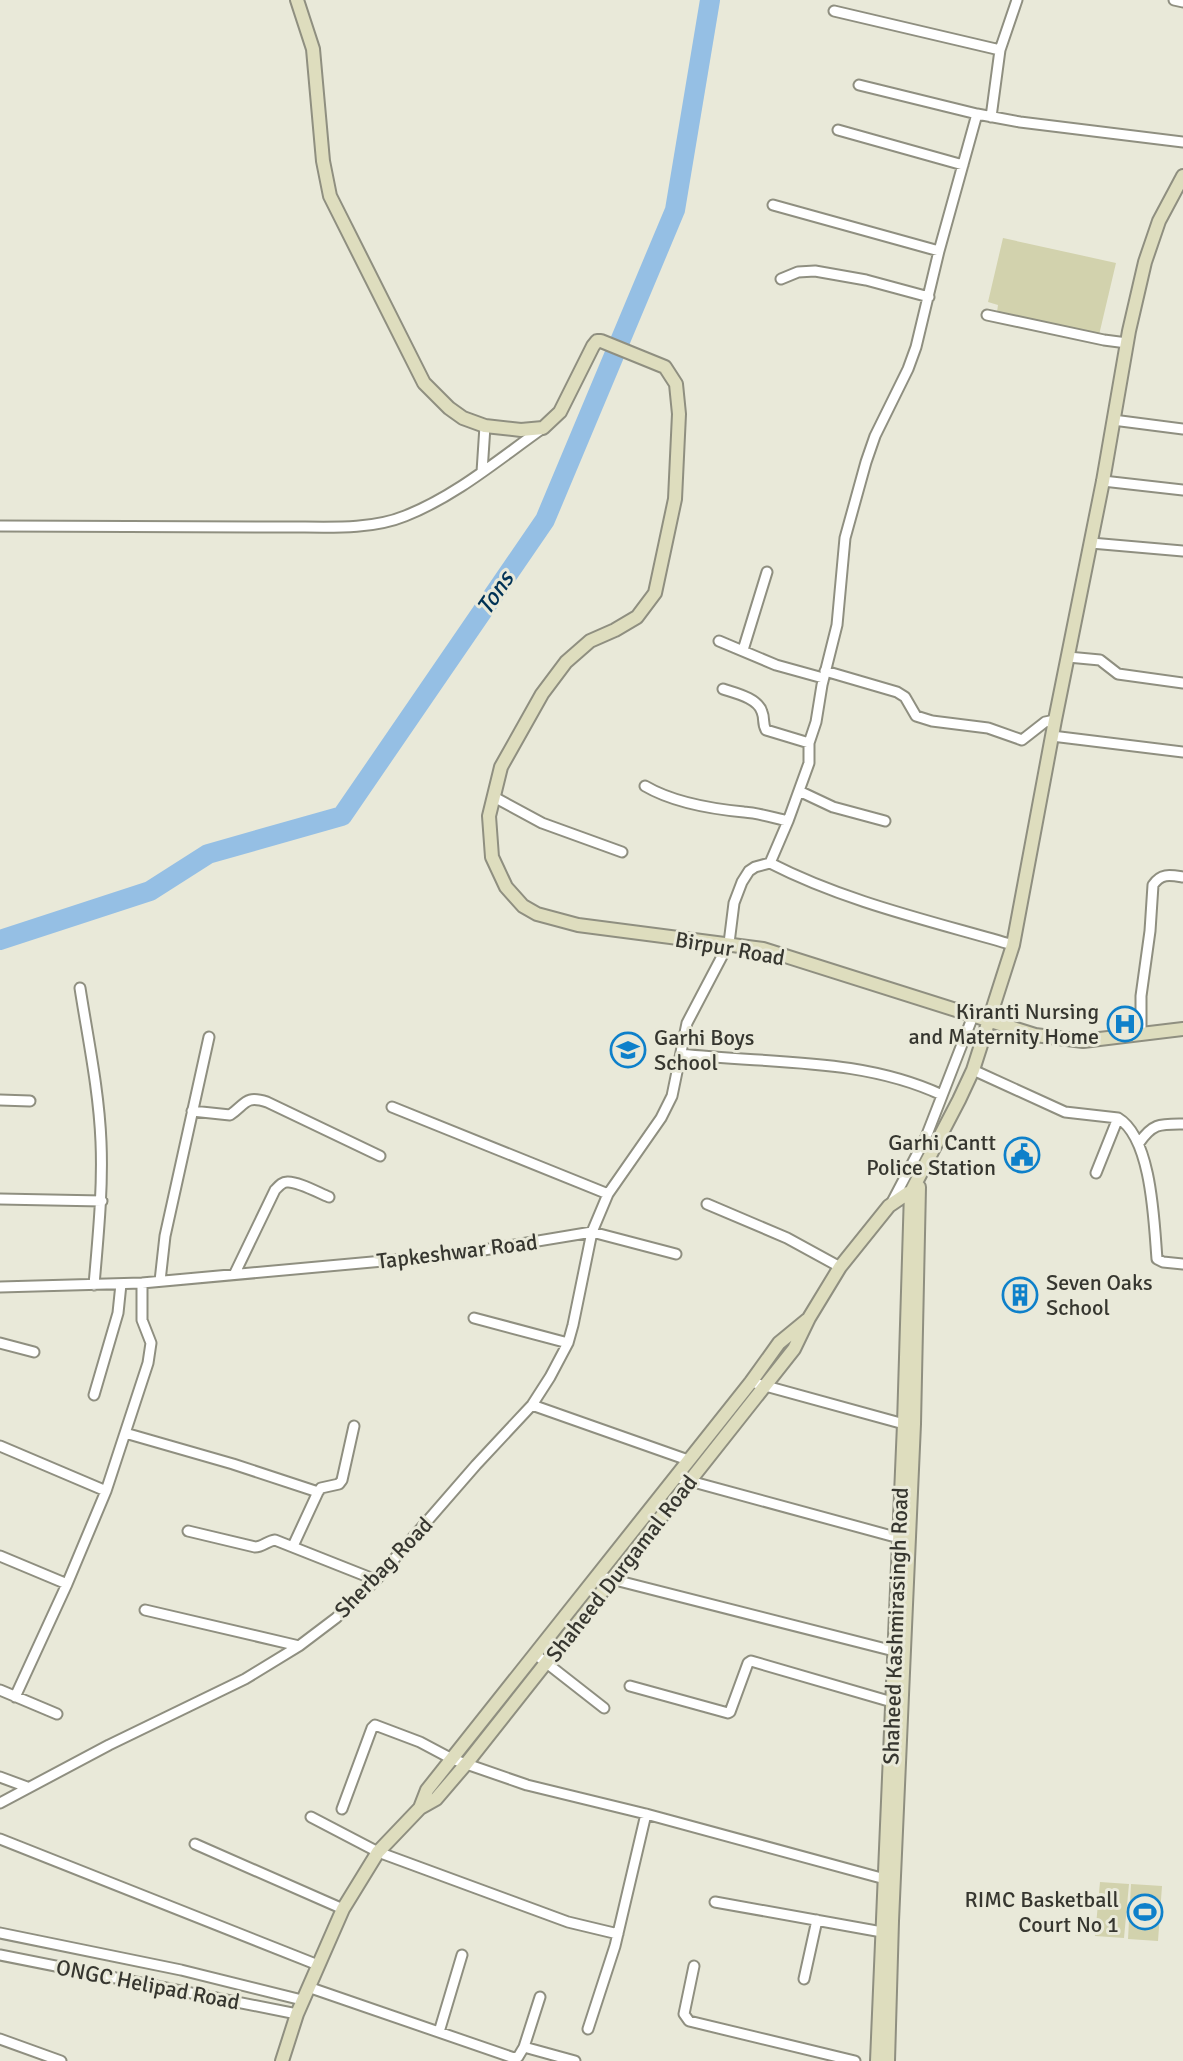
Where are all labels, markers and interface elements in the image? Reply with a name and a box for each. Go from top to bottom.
water label: Tons [470,564,522,620]
street label: Birpur Road [673,926,787,971]
place label: Kiranti Nursing and Maternity Home [908,998,1099,1050]
hospital icon: Kiranti Nursing and Maternity Home [1106,1005,1144,1043]
place label: Garhi Boys School [654,1024,755,1076]
school or university icon: Garhi Boys School [609,1031,647,1069]
place label: Garhi Cantt Police Station [866,1129,996,1181]
public building icon: Garhi Cantt Police Station [1003,1136,1041,1174]
street label: Tapkeshwar Road [375,1228,539,1275]
place label: Seven Oaks School [1046,1269,1153,1321]
building icon: Seven Oaks School [1001,1276,1039,1314]
street label: Shaheed Durgamal Road [540,1469,703,1667]
street label: Shaheed Kashmirasingh Road [877,1487,914,1765]
street label: Sherbag Road [329,1511,438,1623]
place label: RIMC Basketball Court No 1 [965,1886,1119,1938]
sports icon: RIMC Basketball Court No 1 [1126,1893,1164,1931]
street label: ONGC Helipad Road [54,1953,242,2016]

